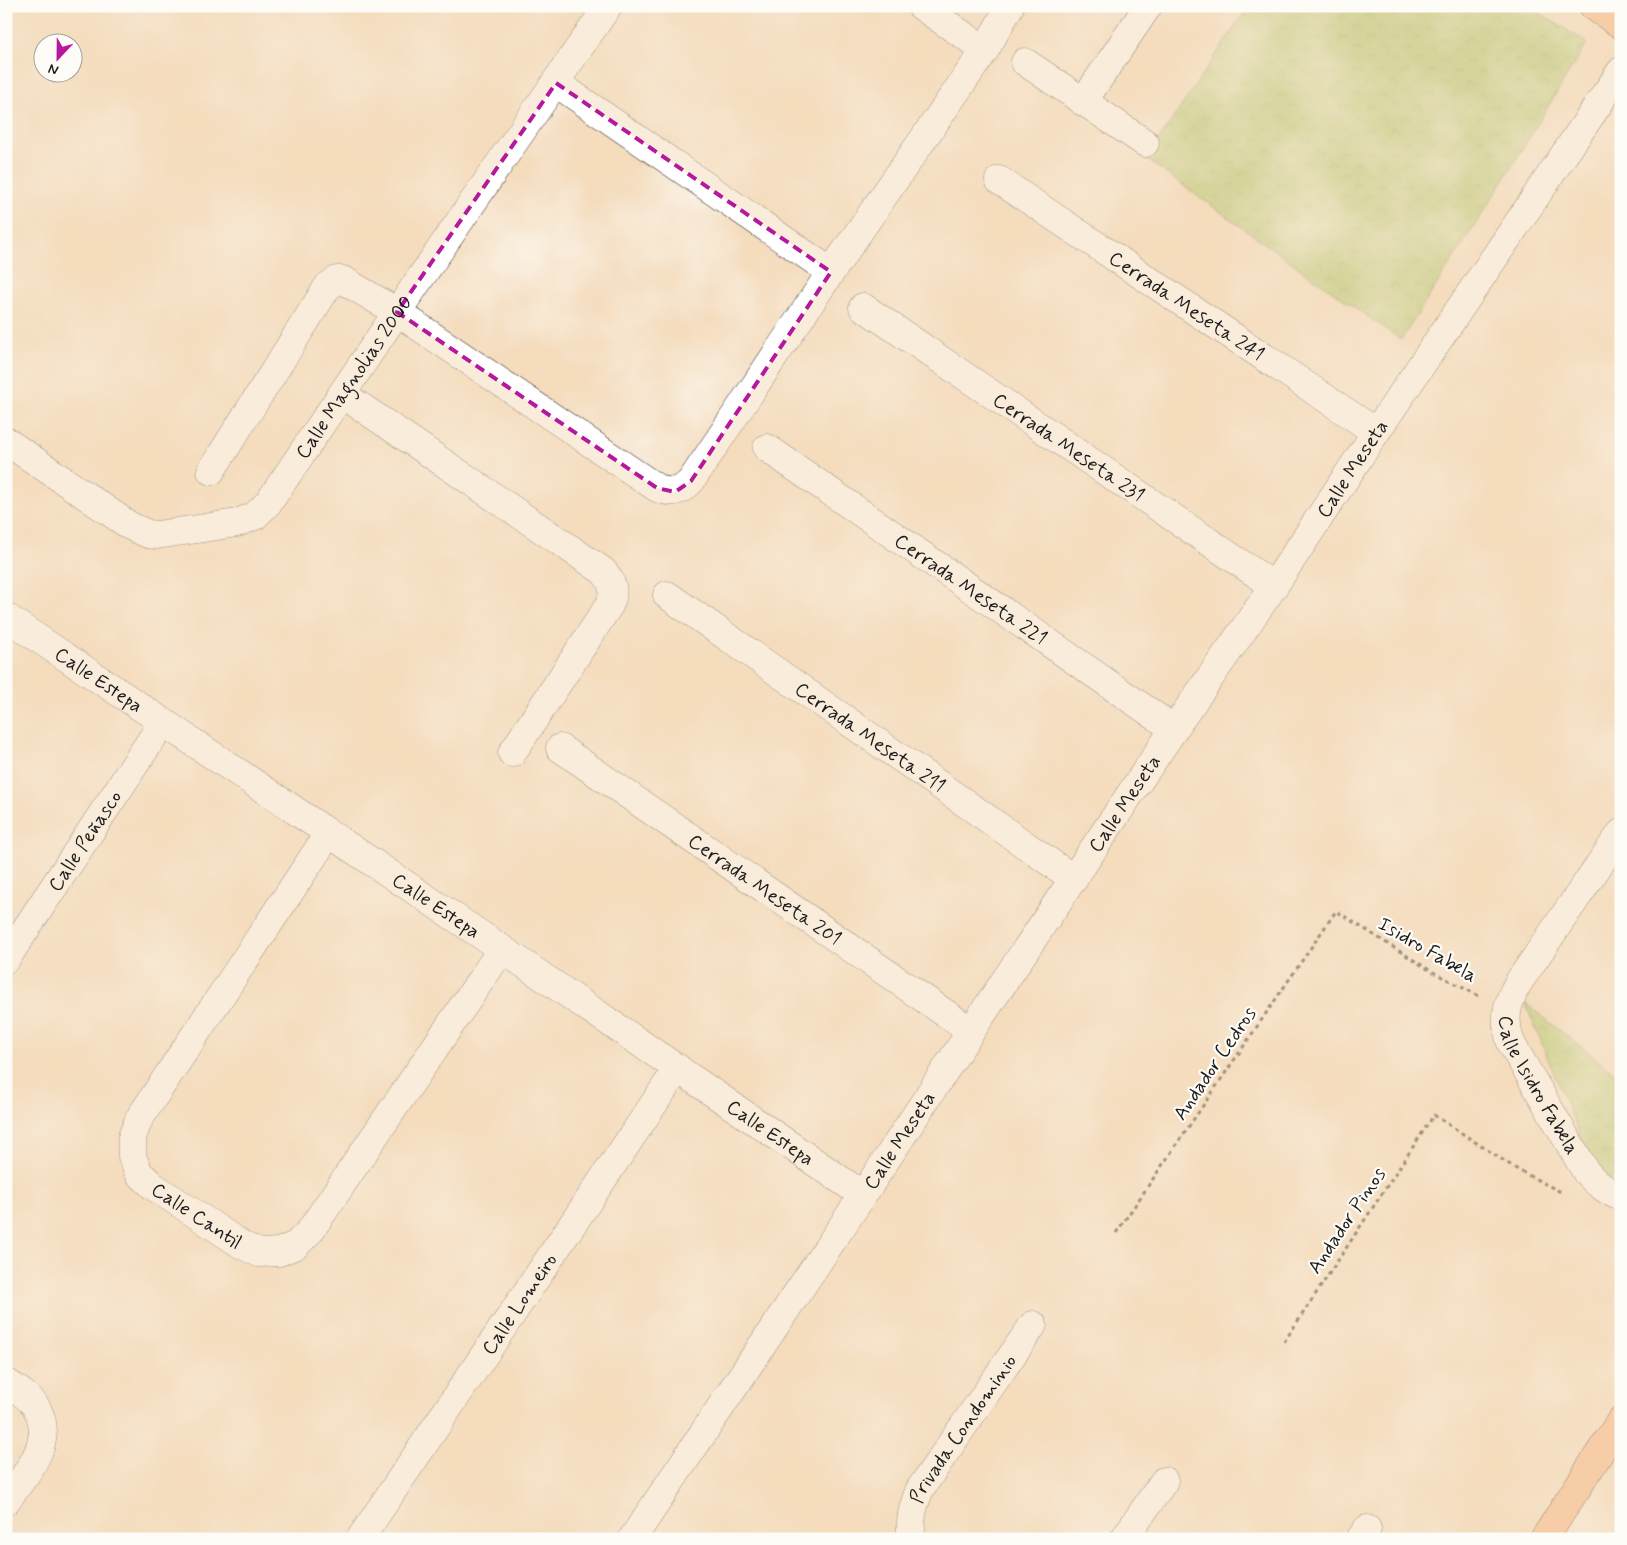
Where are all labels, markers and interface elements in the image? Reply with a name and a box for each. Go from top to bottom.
north arrow [32,32,82,82]
text: N [46,59,61,79]
street label: Cerrada Meseta 241 [1103,245,1269,368]
street label: Calle Magnolias 2000 [290,291,419,465]
street label: Cerrada Meseta 231 [987,387,1149,509]
street label: Calle Meseta [1311,415,1395,524]
street label: Cerrada Meseta 221 [889,528,1052,652]
street label: Calle Estepa [49,641,148,720]
street label: Cerrada Meseta 211 [789,676,950,800]
street label: Calle Meseta [1083,750,1168,858]
street label: Calle Peñasco [42,786,129,897]
street label: Cerrada Meseta 201 [682,828,846,953]
street label: Calle Estepa [386,867,485,946]
street label: Isidro Fabela [1373,911,1482,990]
street label: Andador Cedros [1167,1002,1263,1126]
street label: Calle Isidro Fabela [1491,1015,1585,1160]
street label: Calle Meseta [858,1087,942,1195]
street label: Calle Estepa [721,1094,819,1173]
street label: Andador Pinos [1302,1162,1393,1279]
street label: Calle Cantil [146,1177,247,1256]
street label: Calle Lomeiro [476,1248,564,1361]
street label: Privada Condominio [904,1350,1024,1507]

